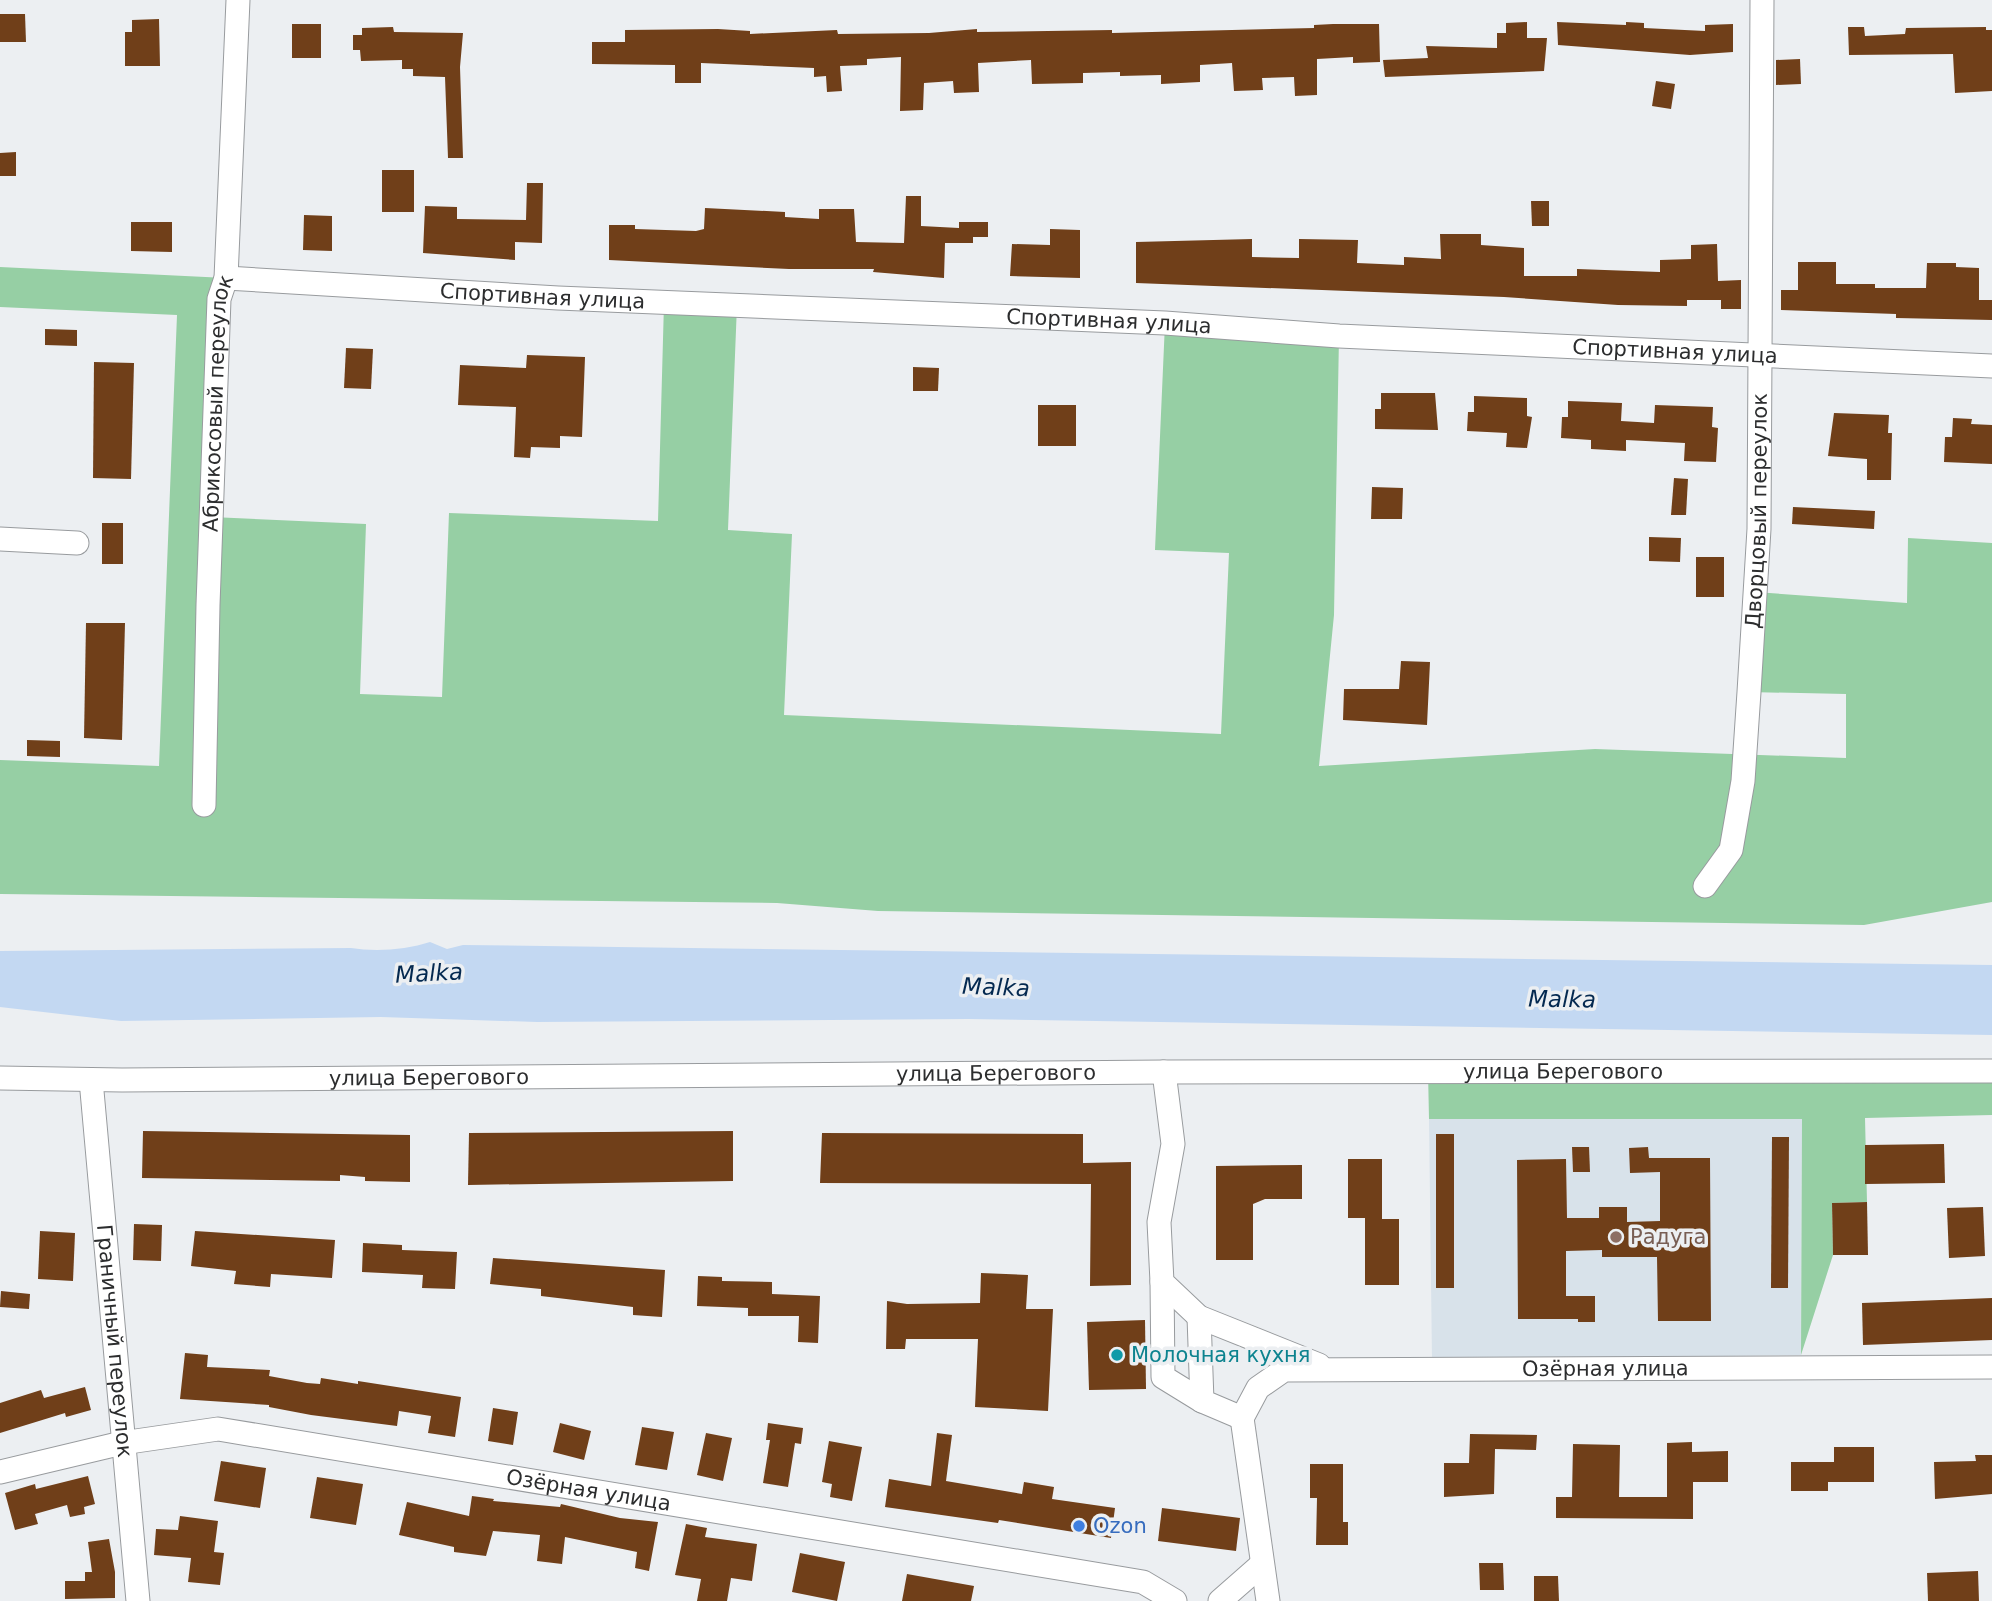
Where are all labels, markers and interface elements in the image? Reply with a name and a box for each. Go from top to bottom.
street label: Абрикосовый переулок [199,272,238,532]
street label: Спортивная улица [439,279,646,314]
street label: Спортивная улица [1006,304,1212,338]
street label: Спортивная улица [1572,335,1778,368]
street label: Дворцовый переулок [1741,393,1772,629]
water label: Malka [394,958,464,988]
water label: Malka [962,973,1030,1001]
water label: Malka [1528,985,1596,1013]
street label: улица Берегового [1463,1059,1663,1084]
street label: улица Берегового [896,1061,1096,1086]
street label: улица Берегового [329,1065,529,1090]
street label: Граничный переулок [92,1223,137,1458]
place label: Радуга [1630,1225,1706,1249]
marker: Радуга [1608,1229,1624,1245]
place label: Молочная кухня [1131,1343,1310,1367]
marker: Молочная кухня [1109,1347,1125,1363]
street label: Озёрная улица [1522,1356,1689,1381]
street label: Озёрная улица [504,1465,673,1516]
place label: Ozon [1093,1514,1147,1538]
marker: Ozon [1071,1518,1087,1534]

